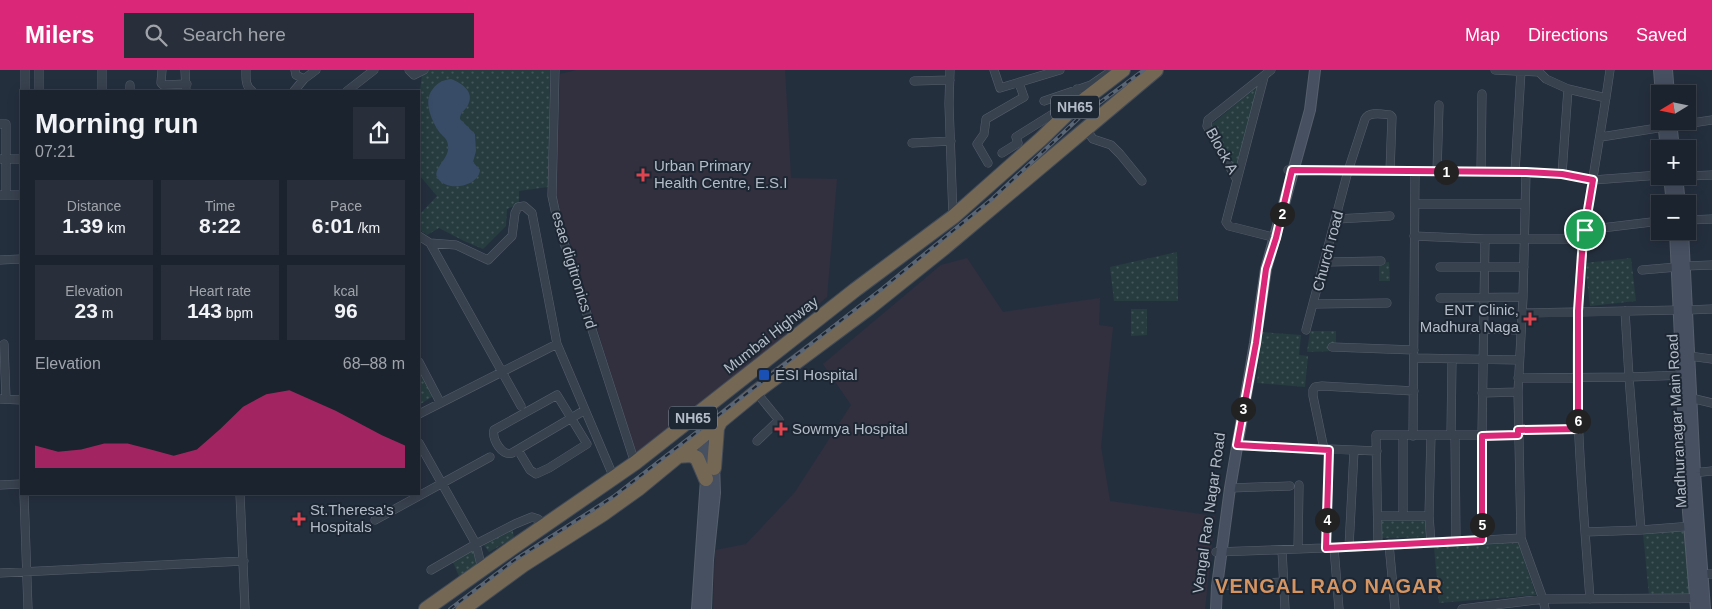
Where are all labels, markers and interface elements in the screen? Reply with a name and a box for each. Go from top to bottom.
search box [124,13,474,58]
text: Milers [25,21,94,48]
icon: search [142,21,170,49]
text: Search here [182,24,286,45]
text: Map [1465,25,1500,45]
text: Directions [1528,25,1608,45]
text: Saved [1636,25,1687,45]
north arrow [1651,85,1696,130]
map controls [1651,85,1696,240]
road number: NH65 [1051,96,1099,118]
button: share [353,107,405,159]
text: Morning run [35,108,198,139]
street label: Block A [1203,125,1242,177]
button: + [1651,140,1696,185]
text: 07:21 [35,143,75,160]
place label: Urban Primary Health Centre, E.S.I [654,157,787,191]
pin: 1 [1434,160,1458,184]
text: 1 [1443,164,1450,180]
marker: Urban Primary Health Centre, E.S.I [636,168,650,182]
button: − [1651,195,1696,240]
text: Distance [67,198,121,214]
text: Time [205,198,235,214]
text: Pace [330,198,362,214]
pin: 2 [1270,202,1294,226]
text: 2 [1279,206,1286,222]
street label: esae digitronics rd [549,209,600,331]
street label: Church road [1309,209,1346,293]
pin [1564,209,1606,251]
text: 1.39 [62,214,103,237]
text: 8:22 [199,214,241,237]
text: 6:01 [312,214,354,237]
icon: arrive [1571,216,1599,244]
text: km [103,220,126,236]
text: /km [354,220,380,236]
text: Elevation [65,283,123,299]
text: Heart rate [189,283,251,299]
text: kcal [334,283,358,299]
street label: Mumbai Highway [720,292,822,377]
text: 23 [75,299,98,322]
text: 143 [187,299,222,322]
text: 96 [334,299,358,322]
place label: ENT Clinic, Madhura Naga [1420,301,1520,335]
text: m [98,305,113,321]
text: bpm [222,305,253,321]
marker: ENT Clinic, Madhura Naga [1523,312,1537,326]
street label: Madhuranagar Main Road [1663,334,1690,508]
text: Elevation [35,355,101,372]
text: 68–88 m [343,355,405,372]
place label: ESI Hospital [775,366,858,383]
marker: ESI Hospital [757,368,771,382]
pin: 3 [1230,396,1256,422]
text: 3 [1240,401,1247,417]
road number: NH65 [669,406,717,429]
pin: 6 [1566,408,1590,434]
text: 6 [1575,413,1582,429]
place label: Sowmya Hospital [792,420,908,437]
marker: Sowmya Hospital [774,422,788,436]
street label: Vengal Rao Nagar Road [1189,431,1228,595]
place label: St.Theresa's Hospitals [310,501,394,535]
pin: 4 [1314,508,1340,532]
marker: St.Theresa's Hospitals [292,512,306,526]
text: 4 [1324,512,1331,528]
pin: 5 [1470,512,1494,538]
text: 5 [1479,517,1486,533]
district label: VENGAL RAO NAGAR [1215,575,1443,597]

